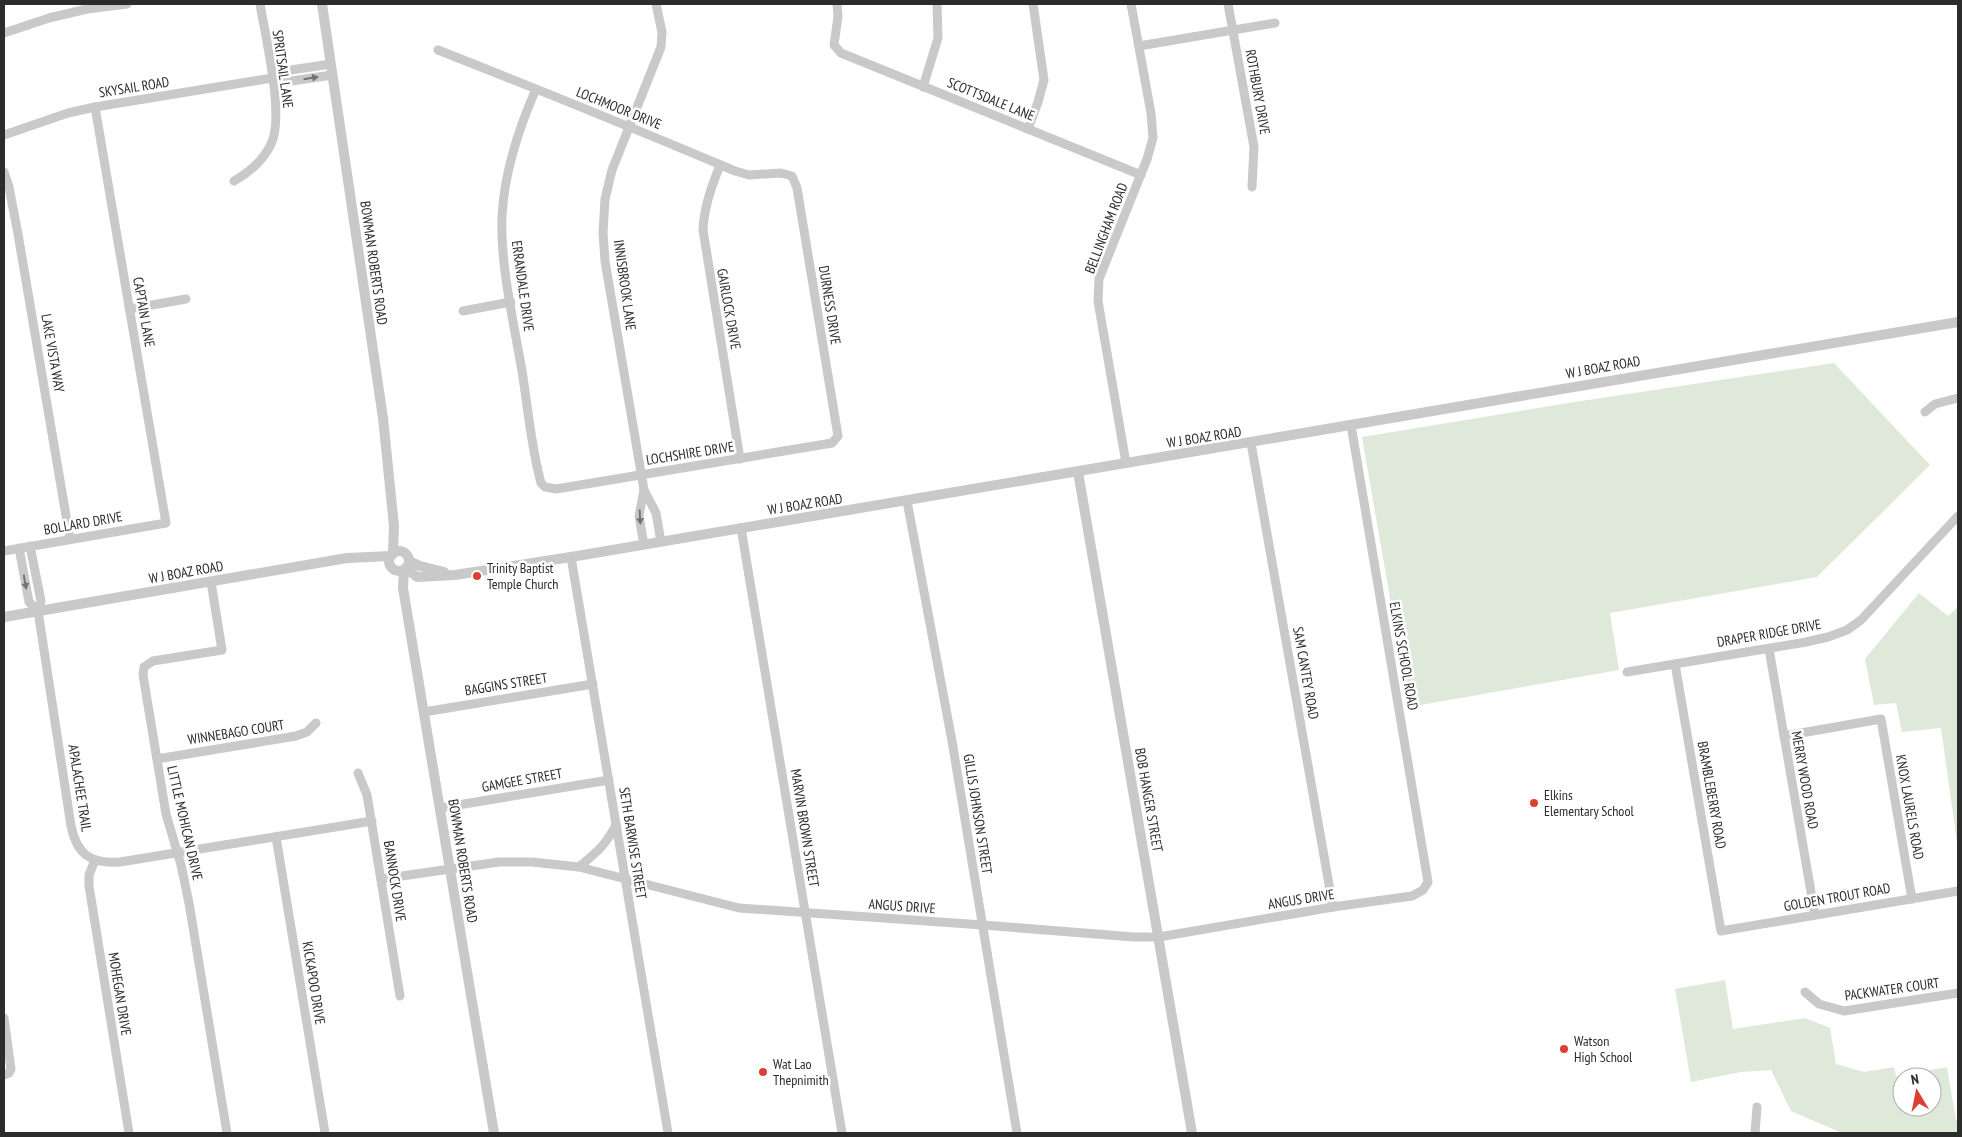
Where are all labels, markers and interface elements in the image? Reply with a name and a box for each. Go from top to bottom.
street label: SPRITSAIL LANE [269,29,297,109]
street label: ROTHBURY DRIVE [1242,48,1274,136]
street label: SKYSAIL ROAD [98,73,170,101]
street label: SCOTTSDALE LANE [945,73,1037,125]
one-way arrow [303,74,319,82]
street label: LOCHMOOR DRIVE [574,83,664,133]
street label: BELLINGHAM ROAD [1080,180,1132,276]
street label: BOWMAN ROBERTS ROAD [356,200,392,326]
street label: INNISBROOK LANE [610,238,640,332]
street label: ERRANDALE DRIVE [508,239,538,333]
street label: DURNESS DRIVE [815,264,845,346]
street label: GAIRLOCK DRIVE [713,267,745,351]
street label: CAPTAIN LANE [129,276,159,348]
street label: LAKE VISTA WAY [37,312,69,394]
street label: W J BOAZ ROAD [1564,352,1642,382]
street label: W J BOAZ ROAD [1165,422,1243,452]
street label: LOCHSHIRE DRIVE [645,437,735,469]
street label: W J BOAZ ROAD [766,489,844,519]
street label: BOLLARD DRIVE [42,507,124,539]
one-way arrow [636,509,644,525]
street label: W J BOAZ ROAD [147,557,225,587]
place label: Trinity Baptist Temple Church [487,559,558,593]
marker: Trinity Baptist Temple Church [471,570,483,582]
one-way arrow [21,574,29,590]
street label: ELKINS SCHOOL ROAD [1386,600,1422,712]
street label: DRAPER RIDGE DRIVE [1716,615,1822,651]
street label: SAM CANTEY ROAD [1289,625,1323,721]
street label: BAGGINS STREET [463,668,549,699]
street label: WINNEBAGO COURT [186,715,286,749]
street label: MERRY WOOD ROAD [1788,730,1822,830]
street label: BRAMBLEBERRY ROAD [1694,740,1730,850]
street label: APALACHEE TRAIL [64,743,96,833]
street label: BOB HANGER STREET [1131,747,1167,854]
street label: GILLIS JOHNSON STREET [960,753,997,876]
street label: KNOX LAURELS ROAD [1892,753,1928,861]
street label: LITTLE MOHICAN DRIVE [163,764,207,882]
street label: GAMGEE STREET [480,764,564,796]
street label: MARVIN BROWN STREET [787,768,823,889]
street label: SETH BARWISE STREET [615,786,651,901]
place label: Elkins Elementary School [1544,786,1634,820]
marker: Elkins Elementary School [1528,797,1540,809]
street label: BOWMAN ROBERTS ROAD [444,798,482,924]
street label: BANNOCK DRIVE [380,839,410,923]
street label: GOLDEN TROUT ROAD [1782,879,1892,915]
street label: ANGUS DRIVE [1266,885,1336,913]
street label: ANGUS DRIVE [868,895,936,917]
street label: KICKAPOO DRIVE [299,940,329,1026]
street label: MOHEGAN DRIVE [105,951,135,1037]
street label: PACKWATER COURT [1844,973,1941,1005]
place label: Watson High School [1574,1032,1633,1066]
marker: Watson High School [1558,1043,1570,1055]
place label: Wat Lao Thepnimith [773,1055,829,1089]
marker: Wat Lao Thepnimith [757,1066,769,1078]
north arrow [1892,1067,1942,1117]
text: N [1909,1070,1920,1089]

